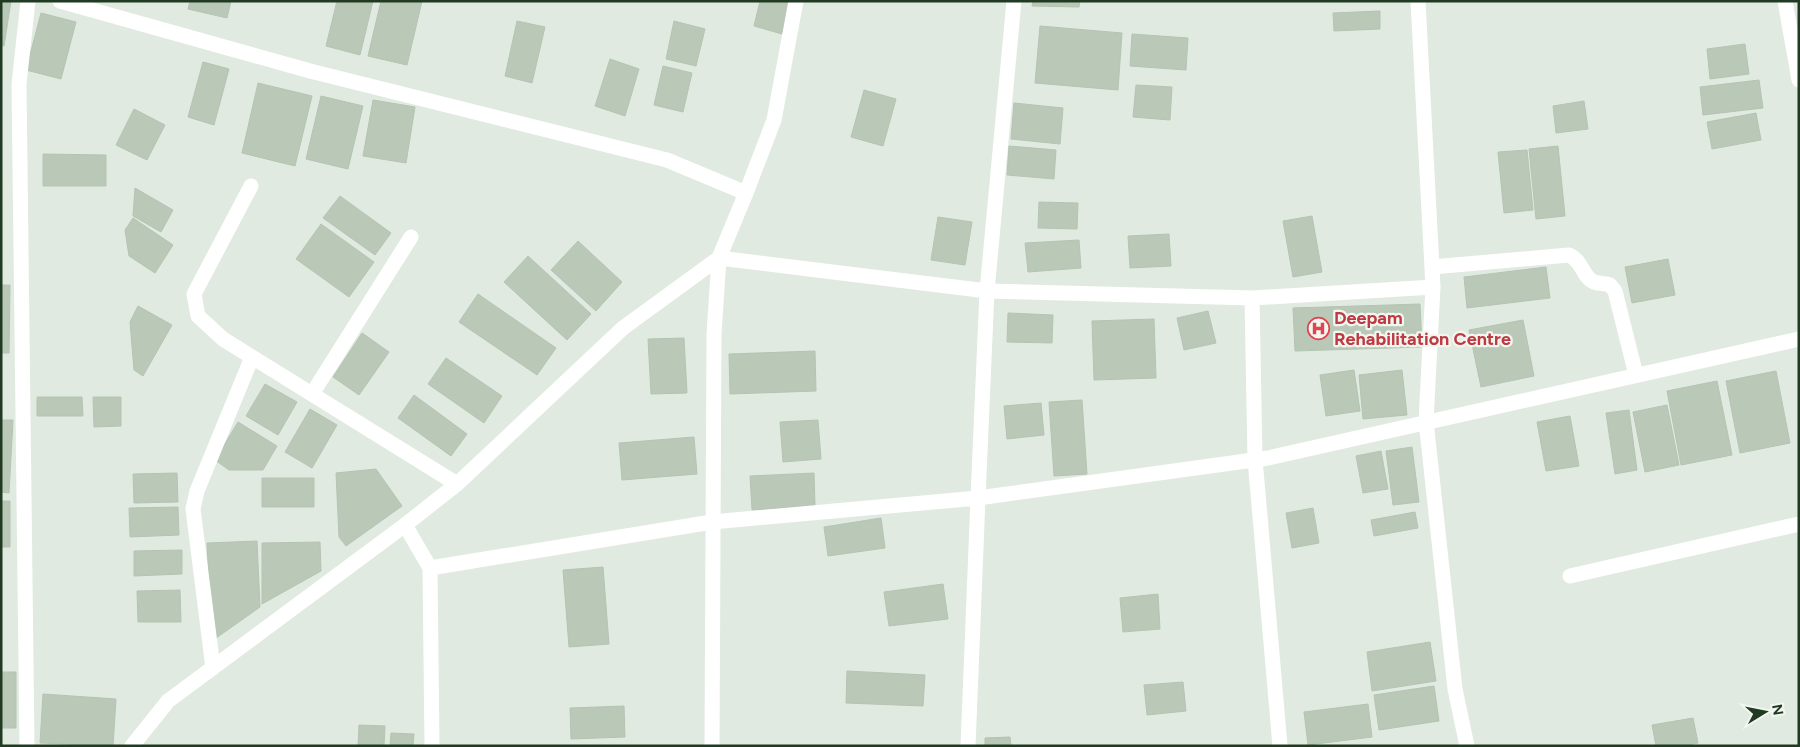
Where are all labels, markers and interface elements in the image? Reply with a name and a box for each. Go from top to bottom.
place label: Deepam Rehabilitation Centre [1334,307,1511,350]
hospital icon: Deepam Rehabilitation Centre [1306,316,1330,340]
north arrow [1740,687,1790,737]
text: N [1768,703,1787,717]

